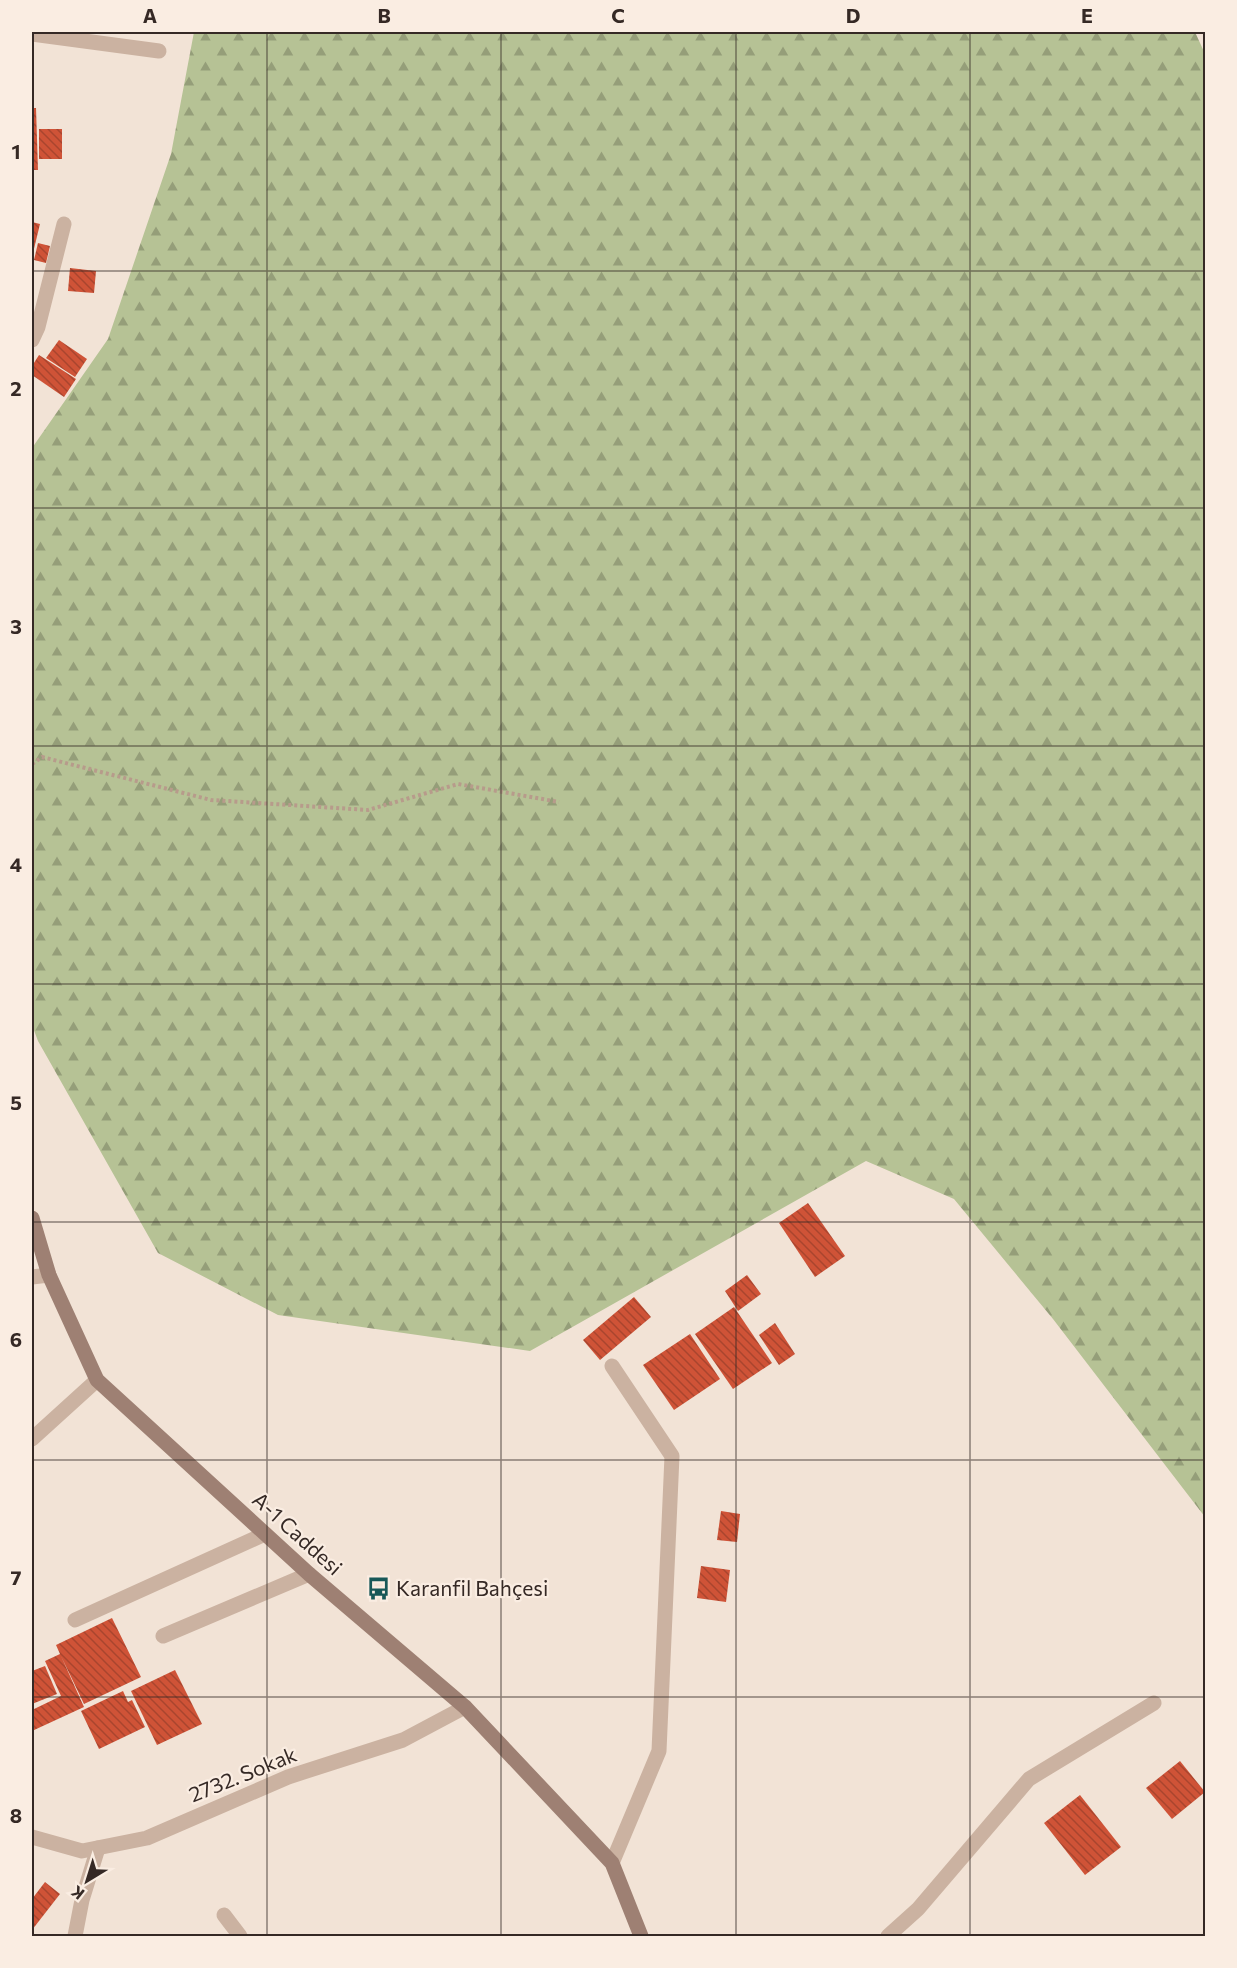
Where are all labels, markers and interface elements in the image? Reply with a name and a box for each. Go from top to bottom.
text: A [143,3,157,27]
text: B [377,3,391,27]
text: C [611,3,625,27]
text: D [846,3,860,27]
text: E [1081,3,1093,27]
text: 1 [11,139,21,163]
text: 2 [10,376,22,400]
text: 3 [10,614,22,638]
text: 4 [10,852,22,876]
text: 5 [10,1090,22,1114]
text: 6 [10,1327,22,1351]
street label: A-1 Caddesi [248,1486,348,1580]
text: 7 [11,1565,22,1589]
place label: Karanfil Bahçesi [396,1575,548,1600]
bus stop icon: Karanfil Bahçesi [365,1576,391,1602]
street label: 2732. Sokak [185,1741,300,1807]
text: 8 [10,1803,22,1827]
north arrow [57,1851,117,1911]
text: K [67,1882,88,1904]

